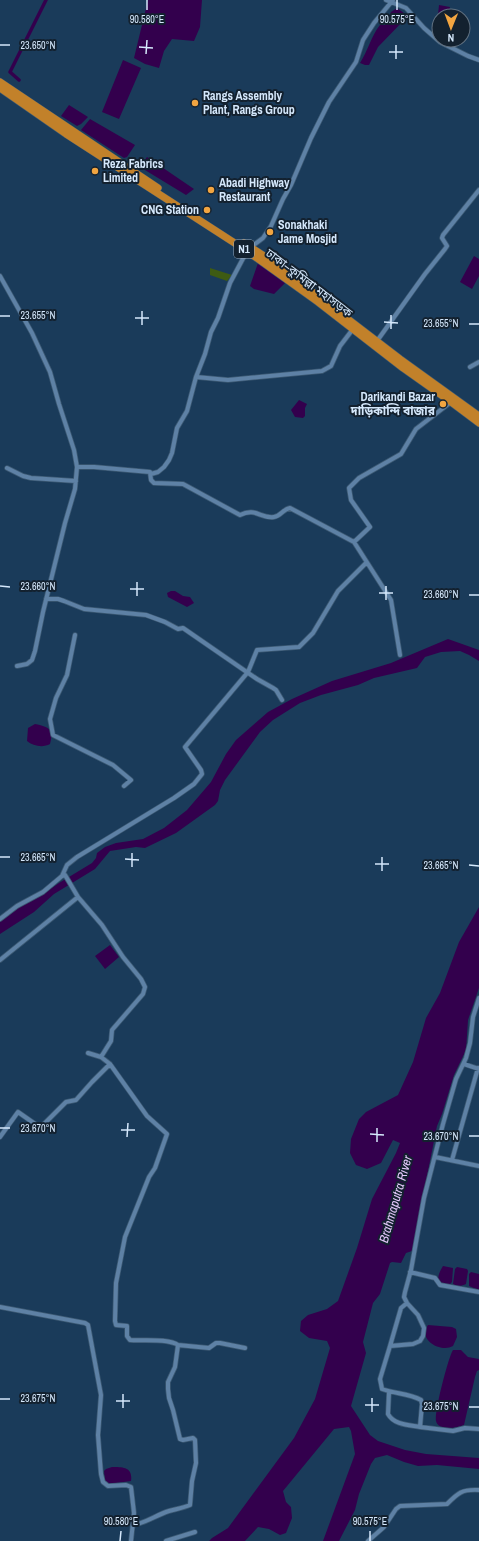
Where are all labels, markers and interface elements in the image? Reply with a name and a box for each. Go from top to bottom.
north arrow [431,8,471,48]
text: 90.580°E [130,13,164,26]
text: 90.575°E [380,13,414,26]
text: N [447,31,454,45]
text: 23.650°N [21,39,56,52]
place label: Rangs Assembly Plant, Rangs Group [203,88,295,118]
marker: Rangs Assembly Plant, Rangs Group [190,98,200,108]
place label: Reza Fabrics Limited [103,156,164,186]
marker: Reza Fabrics Limited [90,166,100,176]
place label: Abadi Highway Restaurant [219,175,290,205]
marker: Abadi Highway Restaurant [206,185,216,195]
place label: CNG Station [141,202,199,218]
marker: CNG Station [202,205,212,215]
place label: Sonakhaki Jame Mosjid [278,217,337,247]
marker: Sonakhaki Jame Mosjid [265,227,275,237]
road number: N1 [234,240,254,258]
street label: ঢাকা–কুমিল্লা মহাসড়ক [261,244,356,321]
text: 23.655°N [21,309,56,322]
text: 23.655°N [424,317,459,330]
place label: Darikandi Bazar দাড়িকান্দি বাজার [350,389,436,419]
marker: Darikandi Bazar দাড়িকান্দি বাজার [438,399,448,409]
text: 23.660°N [21,580,56,593]
text: 23.660°N [424,588,459,601]
text: 23.665°N [21,851,56,864]
text: 23.665°N [424,859,459,872]
text: 23.670°N [21,1122,56,1135]
text: 23.670°N [424,1130,459,1143]
water label: Brahmaputra River [375,1153,416,1245]
text: 23.675°N [21,1392,56,1405]
text: 23.675°N [424,1400,459,1413]
text: 90.580°E [104,1515,138,1528]
text: 90.575°E [353,1515,387,1528]

